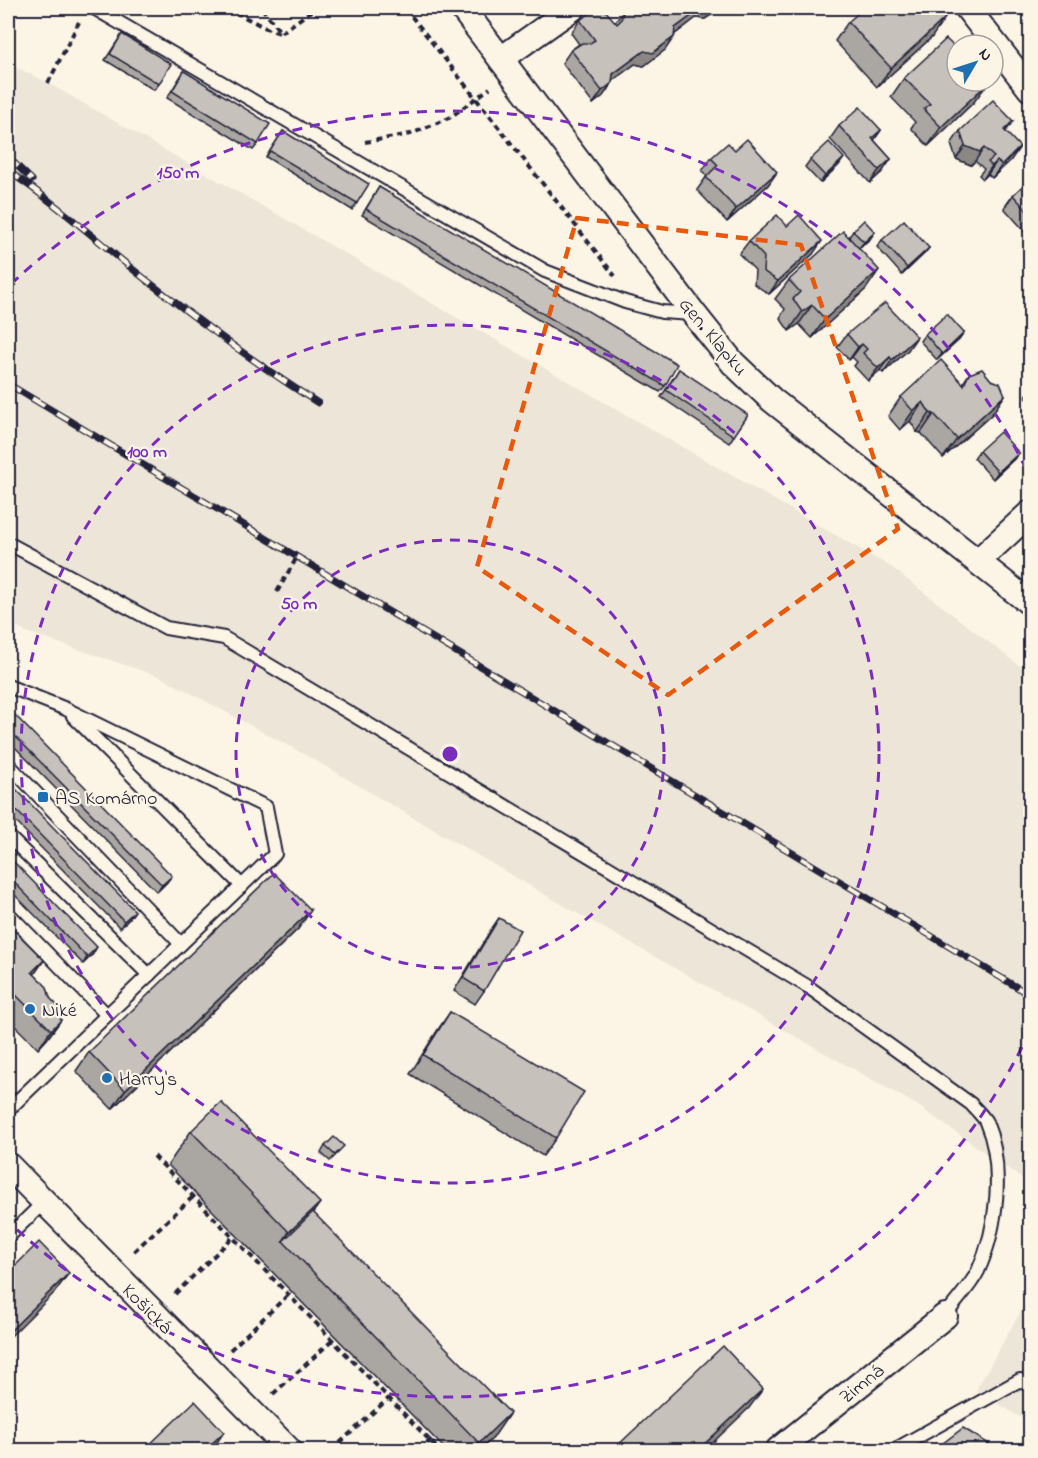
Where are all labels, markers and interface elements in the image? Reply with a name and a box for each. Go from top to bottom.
north arrow [945,33,1005,93]
text: N [972,43,998,67]
text: 150 m [157,161,199,187]
street label: Gen. Klapku [671,292,754,383]
text: 100 m [127,440,167,466]
text: 50 m [281,592,317,618]
centre of rings [440,744,460,764]
place label: AS Komárno [55,785,157,814]
marker: AS Komárno [36,790,50,804]
place label: Niké [42,997,77,1026]
marker: Niké [23,1002,37,1016]
place label: Harry's [119,1066,177,1095]
marker: Harry's [100,1071,114,1085]
street label: Košická [114,1278,178,1342]
street label: Zimná [834,1358,891,1412]

